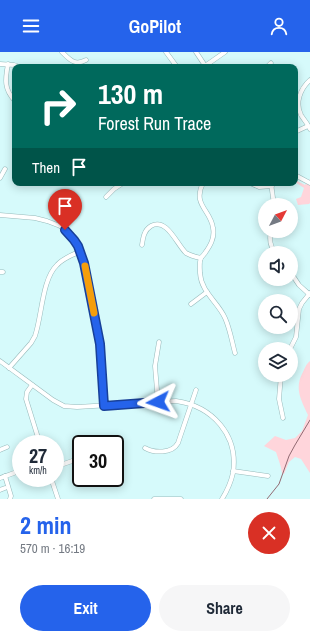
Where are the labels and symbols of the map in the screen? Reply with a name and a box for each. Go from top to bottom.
pin [48,189,82,230]
north arrow [258,198,298,238]
position arrow [137,381,179,423]
speed limit sign: 30 [72,435,124,487]

